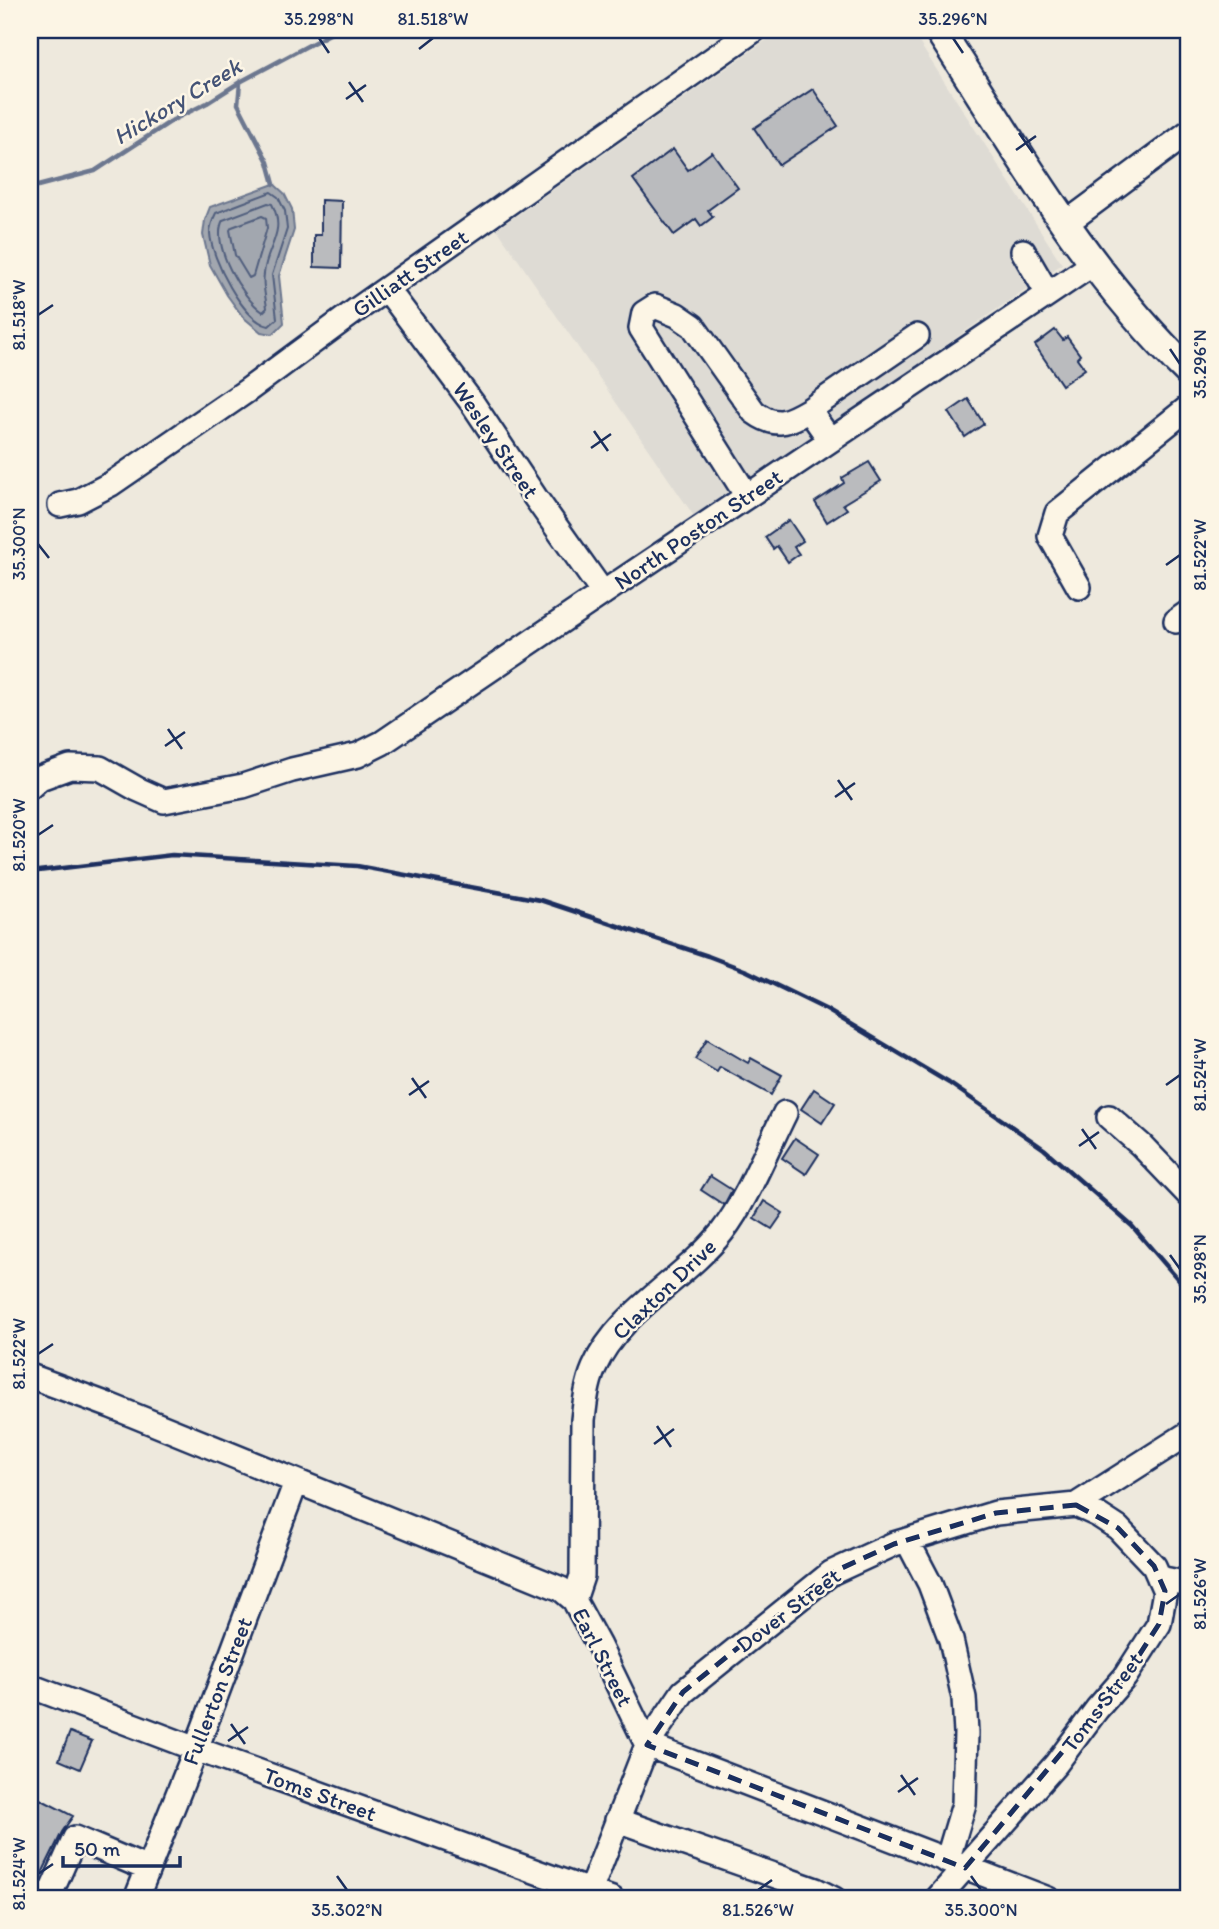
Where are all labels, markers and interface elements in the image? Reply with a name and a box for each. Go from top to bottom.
text: 35.298°N [284,8,354,30]
text: 81.518°W [397,8,469,30]
text: 35.296°N [918,8,988,30]
water label: Hickory Creek [108,51,248,151]
street label: Gilliatt Street [347,222,474,323]
text: 81.518°W [8,279,30,351]
text: 35.296°N [1189,329,1211,399]
street label: Wesley Street [447,376,545,504]
street label: North Poston Street [609,462,788,596]
text: 35.300°N [8,507,30,581]
text: 81.522°W [1189,519,1211,591]
text: 81.520°W [8,798,30,872]
text: 81.524°W [1189,1038,1211,1112]
street label: Claxton Drive [606,1232,722,1346]
text: 35.298°N [1189,1234,1211,1304]
text: 81.522°W [8,1318,30,1390]
text: 81.526°W [1189,1558,1211,1630]
street label: Dover Street [730,1561,846,1658]
street label: Earl Street [566,1603,640,1711]
street label: Fullerton Street [176,1613,258,1769]
street label: Toms Street [1055,1646,1149,1758]
street label: Toms Street [260,1761,381,1828]
scale bar [63,1824,180,1868]
text: 50 m [74,1836,121,1861]
text: 81.524°W [8,1837,30,1911]
text: 35.302°N [311,1899,383,1921]
text: 81.526°W [722,1899,794,1921]
text: 35.300°N [944,1899,1018,1921]

